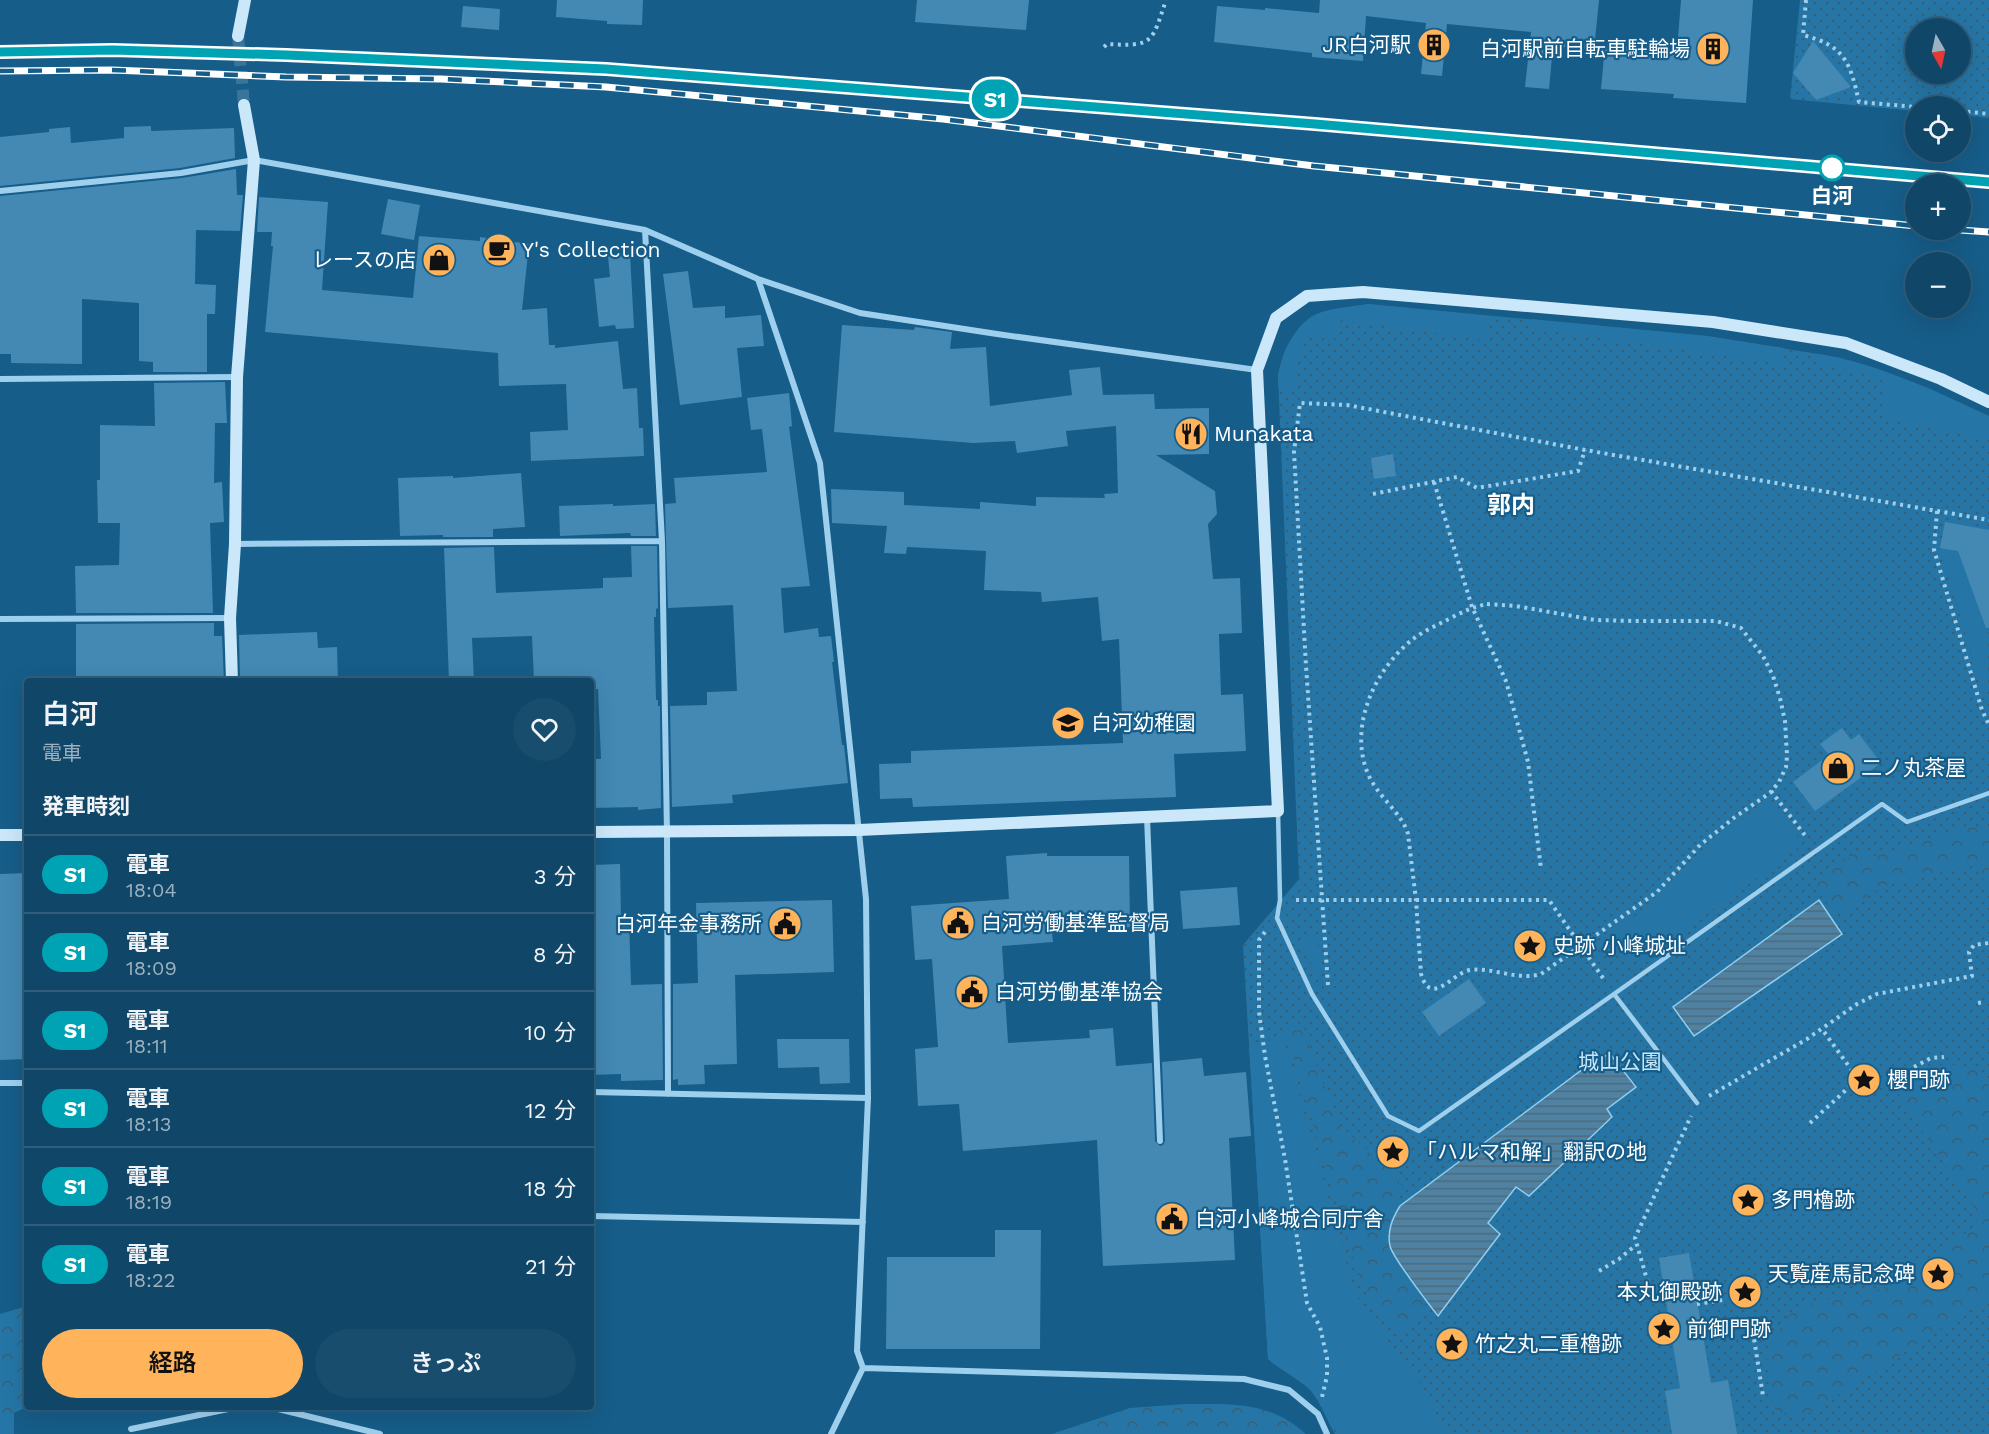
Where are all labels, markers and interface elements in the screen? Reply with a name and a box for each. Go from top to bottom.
north arrow [1905,18,1971,84]
map controls [1905,18,1971,318]
building icon: JR白河駅 [1416,27,1452,63]
building icon: 白河駅前自転車駐輪場 [1695,31,1731,67]
place label: JR白河駅 [1322,32,1411,57]
place label: 白河駅前自転車駐輪場 [1480,36,1690,61]
line badge: S1 [968,80,1022,118]
text: S1 [984,87,1006,112]
button: locate [1905,96,1971,162]
marker: 白河 [1819,155,1845,181]
button: + [1905,174,1971,240]
place label: 白河 [1811,183,1853,208]
cafe icon: Y's Collection [481,232,517,268]
place label: Y's Collection [522,237,661,262]
shop icon: レースの店 [421,242,457,278]
place label: レースの店 [312,247,416,272]
button: − [1905,252,1971,318]
restaurant icon: Munakata [1173,416,1209,452]
place label: Munakata [1214,421,1314,446]
district label: 郭内 [1487,491,1535,519]
text: 白河 [42,698,98,731]
button: heart [513,698,576,761]
school or university icon: 白河幼稚園 [1050,705,1086,741]
place label: 白河幼稚園 [1091,710,1196,735]
text: 電車 [42,741,82,765]
shop icon: 二ノ丸茶屋 [1820,750,1856,786]
place label: 二ノ丸茶屋 [1861,755,1966,780]
text: 発車時刻 [42,794,130,819]
text: 電車 [126,852,170,877]
text: S1 [64,862,86,887]
text: 3 分 [534,864,576,889]
text: 18:04 [126,878,177,902]
public building icon: 白河労働基準監督局 [940,905,976,941]
public building icon: 白河年金事務所 [767,906,803,942]
place label: 白河労働基準監督局 [981,910,1170,935]
place label: 白河年金事務所 [615,911,762,936]
place icon: 史跡 小峰城址 [1512,928,1548,964]
text: 電車 [126,930,170,955]
place label: 史跡 小峰城址 [1553,933,1686,958]
text: S1 [64,940,86,965]
text: 8 分 [533,942,576,967]
text: 18:09 [126,956,177,980]
public building icon: 白河労働基準協会 [954,974,990,1010]
place label: 白河労働基準協会 [995,979,1163,1004]
text: 電車 [126,1008,170,1033]
text: S1 [64,1018,86,1043]
text: 10 分 [524,1020,576,1045]
text: 18:11 [126,1034,168,1058]
park label: 城山公園 [1578,1049,1662,1074]
place icon: 櫻門跡 [1846,1062,1882,1098]
place label: 櫻門跡 [1887,1067,1950,1092]
text: 電車 [126,1086,170,1111]
text: S1 [64,1096,86,1121]
text: 12 分 [525,1098,576,1123]
text: 18:13 [126,1112,172,1136]
place icon: 「ハルマ和解」翻訳の地 [1375,1134,1411,1170]
place label: 「ハルマ和解」翻訳の地 [1416,1139,1647,1164]
text: 電車 [126,1164,170,1189]
text: S1 [64,1174,86,1199]
text: 18 分 [524,1176,576,1201]
place icon: 多門櫓跡 [1730,1182,1766,1218]
place label: 多門櫓跡 [1771,1187,1855,1212]
text: 18:19 [126,1190,172,1214]
public building icon: 白河小峰城合同庁舎 [1154,1201,1190,1237]
place label: 白河小峰城合同庁舎 [1195,1206,1384,1231]
text: 電車 [126,1242,170,1267]
text: S1 [64,1252,86,1277]
text: 21 分 [525,1254,576,1279]
place icon: 天覧産馬記念碑 [1920,1256,1956,1292]
place label: 天覧産馬記念碑 [1768,1261,1915,1286]
text: 18:22 [126,1268,175,1292]
place icon: 本丸御殿跡 [1727,1274,1763,1310]
place label: 本丸御殿跡 [1617,1279,1722,1304]
place icon: 前御門跡 [1646,1311,1682,1347]
place label: 前御門跡 [1687,1316,1771,1341]
place icon: 竹之丸二重櫓跡 [1434,1326,1470,1362]
button: 経路 [42,1329,303,1398]
button: きっぷ [315,1329,576,1398]
place label: 竹之丸二重櫓跡 [1475,1331,1622,1356]

